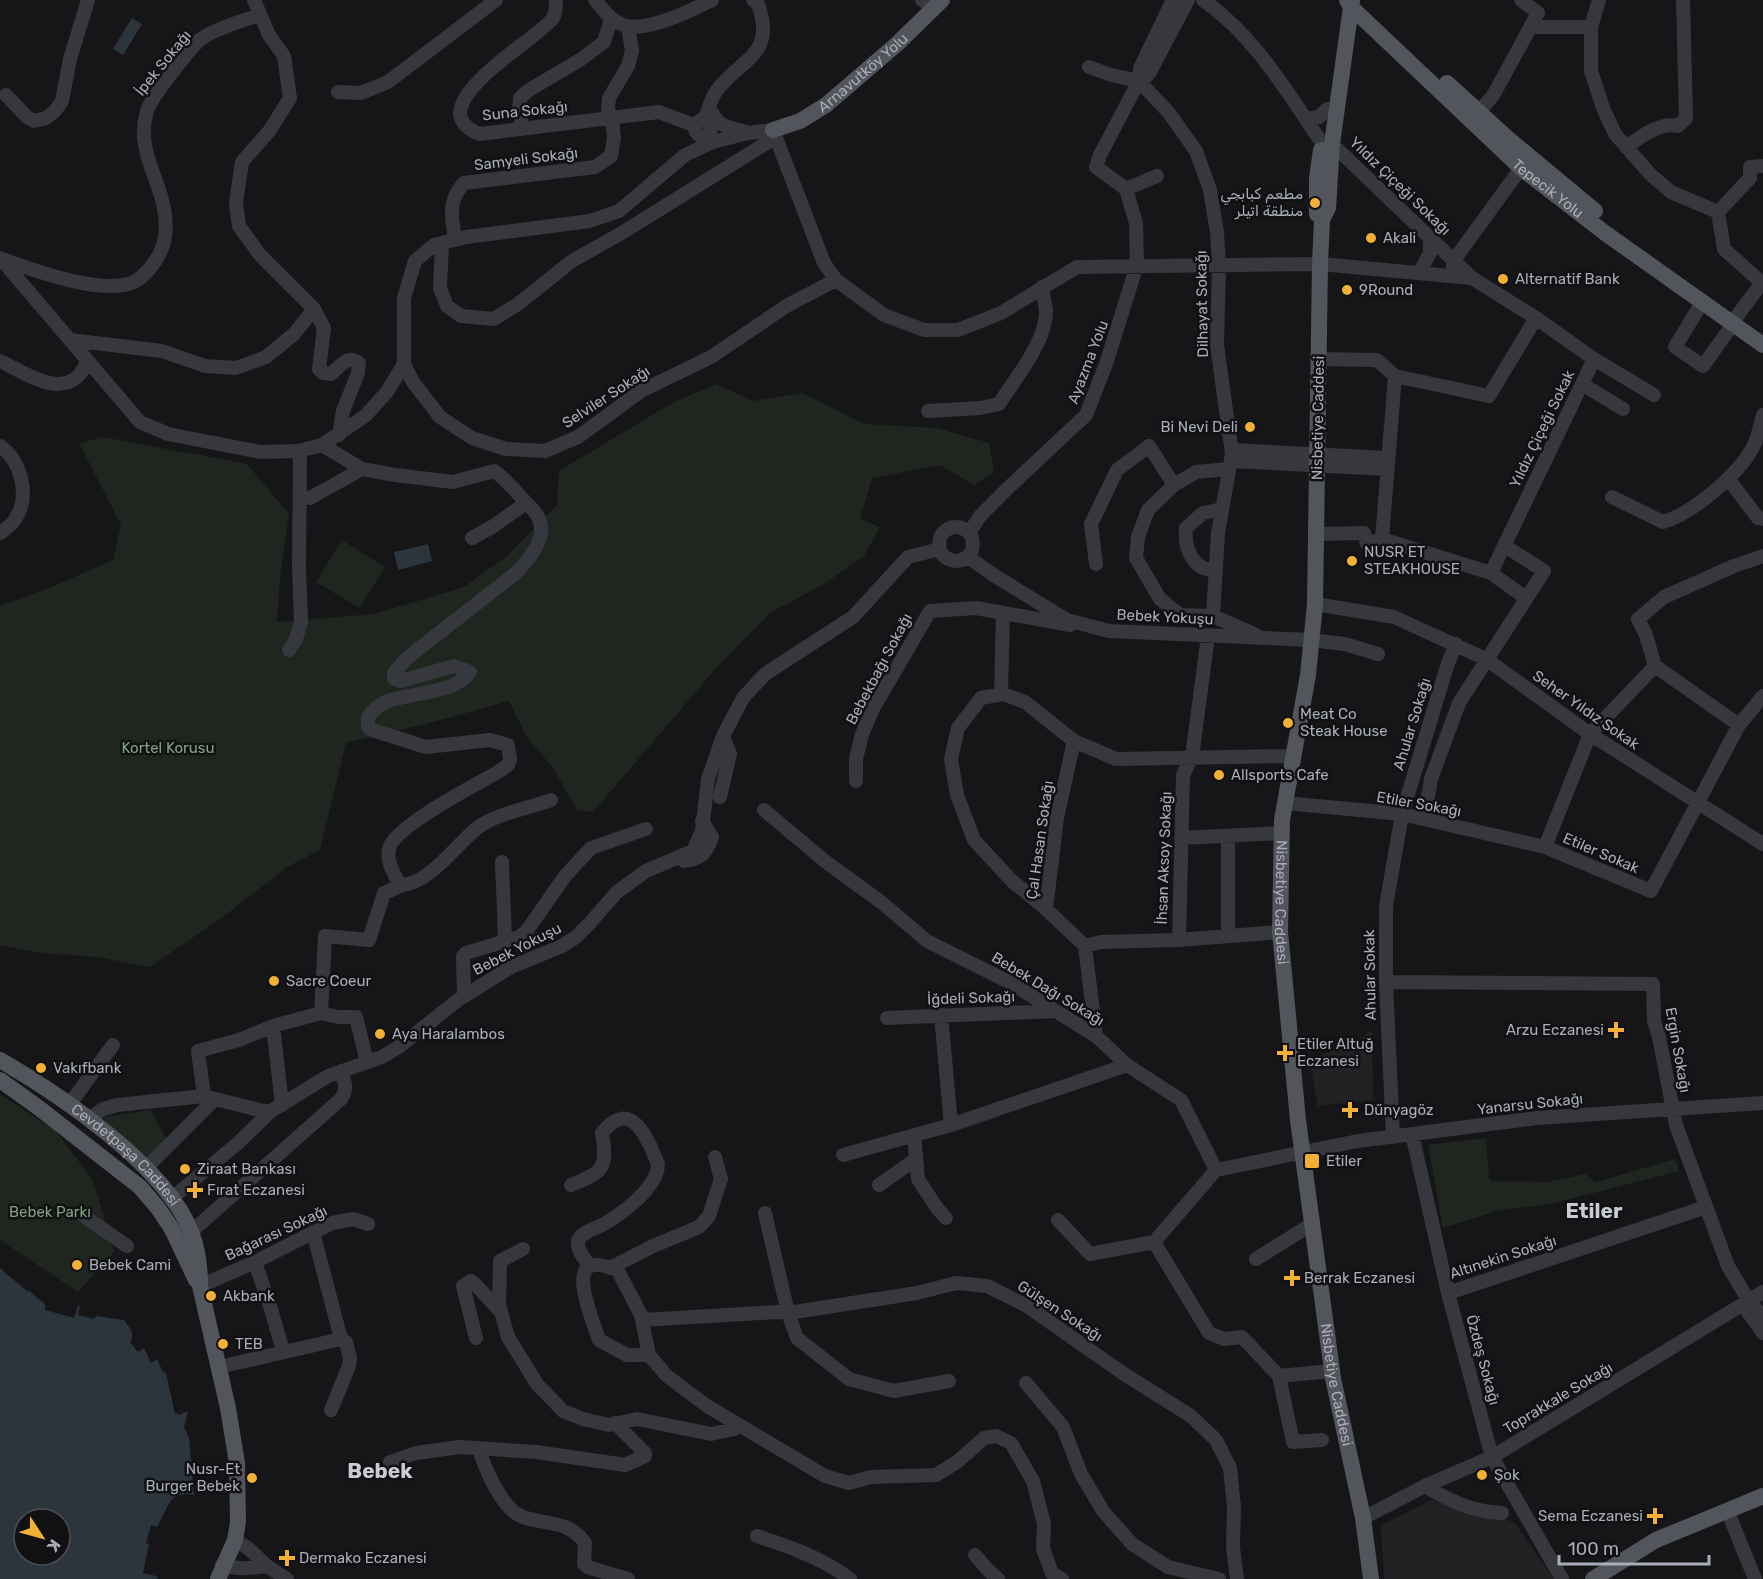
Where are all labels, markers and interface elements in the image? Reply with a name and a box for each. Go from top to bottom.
street label: İpek Sokağı [131,27,195,99]
street label: Arnavutköy Yolu [815,29,912,117]
street label: Suna Sokağı [481,98,569,124]
street label: Yıldız Çiçeği Sokağı [1346,133,1454,239]
street label: Samyeli Sokağı [473,144,579,174]
street label: Tepecik Yolu [1508,155,1587,222]
place label: مطعم كبابجي منطقة اتيلر [1220,185,1303,220]
marker: مطعم كبابجي منطقة اتيلر [1308,196,1322,210]
place label: Akali [1383,229,1416,247]
marker: Akali [1364,231,1378,245]
street label: Dilhayat Sokağı [1192,250,1212,358]
place label: Alternatif Bank [1515,270,1620,288]
marker: Alternatif Bank [1496,272,1510,286]
place label: 9Round [1359,281,1413,299]
marker: 9Round [1340,283,1354,297]
street label: Ayazma Yolu [1064,318,1112,406]
street label: Nisbetiye Caddesi [1308,356,1328,480]
street label: Selviler Sokağı [559,362,653,432]
street label: Yıldız Çiçeği Sokak [1506,367,1578,491]
place label: Bi Nevi Deli [1160,418,1238,436]
marker: Bi Nevi Deli [1243,420,1257,434]
place label: NUSR ET STEAKHOUSE [1364,543,1460,578]
marker: NUSR ET STEAKHOUSE [1345,554,1359,568]
street label: Bebek Yokuşu [1116,605,1214,629]
street label: Bebekbağı Sokağı [842,610,916,728]
street label: Seher Yıldız Sokak [1529,667,1643,754]
street label: Ahular Sokağı [1389,676,1435,772]
place label: Meat Co Steak House [1300,705,1388,740]
marker: Meat Co Steak House [1281,716,1295,730]
park label: Kortel Korusu [121,739,215,757]
place label: Allsports Cafe [1231,766,1329,784]
marker: Allsports Cafe [1212,768,1226,782]
street label: Çal Hasan Sokağı [1023,779,1057,901]
street label: Etiler Sokağı [1375,788,1463,820]
street label: İhsan Aksoy Sokağı [1153,791,1175,925]
street label: Etiler Sokak [1560,829,1642,877]
street label: Nisbetiye Caddesi [1271,840,1292,965]
street label: Bebek Yokuşu [470,919,564,979]
street label: Ahular Sokak [1360,929,1380,1021]
street label: Bebek Dağı Sokağı [988,948,1108,1030]
place label: Sacre Coeur [286,972,372,990]
marker: Sacre Coeur [267,974,281,988]
street label: İğdeli Sokağı [927,987,1015,1009]
street label: Ergin Sokağı [1662,1006,1694,1094]
place label: Arzu Eczanesi [1506,1021,1604,1039]
marker: Arzu Eczanesi [1609,1023,1623,1037]
place label: Aya Haralambos [392,1025,505,1043]
marker: Aya Haralambos [373,1027,387,1041]
place label: Etiler Altuğ Eczanesi [1297,1035,1374,1070]
marker: Etiler Altuğ Eczanesi [1278,1046,1292,1060]
place label: Vakıfbank [53,1059,122,1077]
marker: Vakıfbank [34,1061,48,1075]
street label: Yanarsu Sokağı [1476,1089,1584,1119]
street label: Cevdetpaşa Caddesi [68,1100,184,1209]
marker: Dűnyagöz [1341,1101,1359,1119]
place label: Dűnyagöz [1364,1101,1434,1119]
marker: Etiler [1303,1152,1321,1170]
place label: Etiler [1326,1152,1362,1170]
place label: Ziraat Bankası [197,1160,296,1178]
marker: Ziraat Bankası [178,1162,192,1176]
place label: Fırat Eczanesi [207,1181,305,1199]
marker: Fırat Eczanesi [188,1183,202,1197]
district label: Etiler [1565,1198,1623,1223]
street label: Bağarası Sokağı [222,1201,330,1265]
park label: Bebek Parkı [9,1203,91,1221]
street label: Altınekin Sokağı [1447,1231,1559,1283]
place label: Bebek Cami [89,1256,171,1274]
marker: Bebek Cami [70,1258,84,1272]
place label: Berrak Eczanesi [1304,1269,1415,1287]
marker: Berrak Eczanesi [1285,1271,1299,1285]
street label: Gülşen Sokağı [1014,1277,1106,1345]
place label: Akbank [223,1287,275,1305]
marker: Akbank [204,1289,218,1303]
street label: Özdeş Sokağı [1462,1313,1504,1407]
street label: Nisbetiye Caddesi [1317,1322,1356,1448]
place label: TEB [235,1335,263,1353]
marker: TEB [216,1337,230,1351]
street label: Toprakkale Sokağı [1500,1358,1616,1438]
district label: Bebek [347,1458,413,1483]
place label: Nusr-Et Burger Bebek [146,1460,240,1495]
place label: Şok [1494,1466,1520,1484]
marker: Şok [1475,1468,1489,1482]
marker: Nusr-Et Burger Bebek [245,1471,259,1485]
north arrow [12,1507,72,1567]
place label: Sema Eczanesi [1538,1507,1643,1525]
marker: Sema Eczanesi [1648,1509,1662,1523]
scale bar [1559,1528,1709,1566]
text: K [43,1536,65,1556]
text: 100 m [1568,1538,1619,1560]
place label: Dermako Eczanesi [299,1549,427,1567]
marker: Dermako Eczanesi [280,1551,294,1565]

